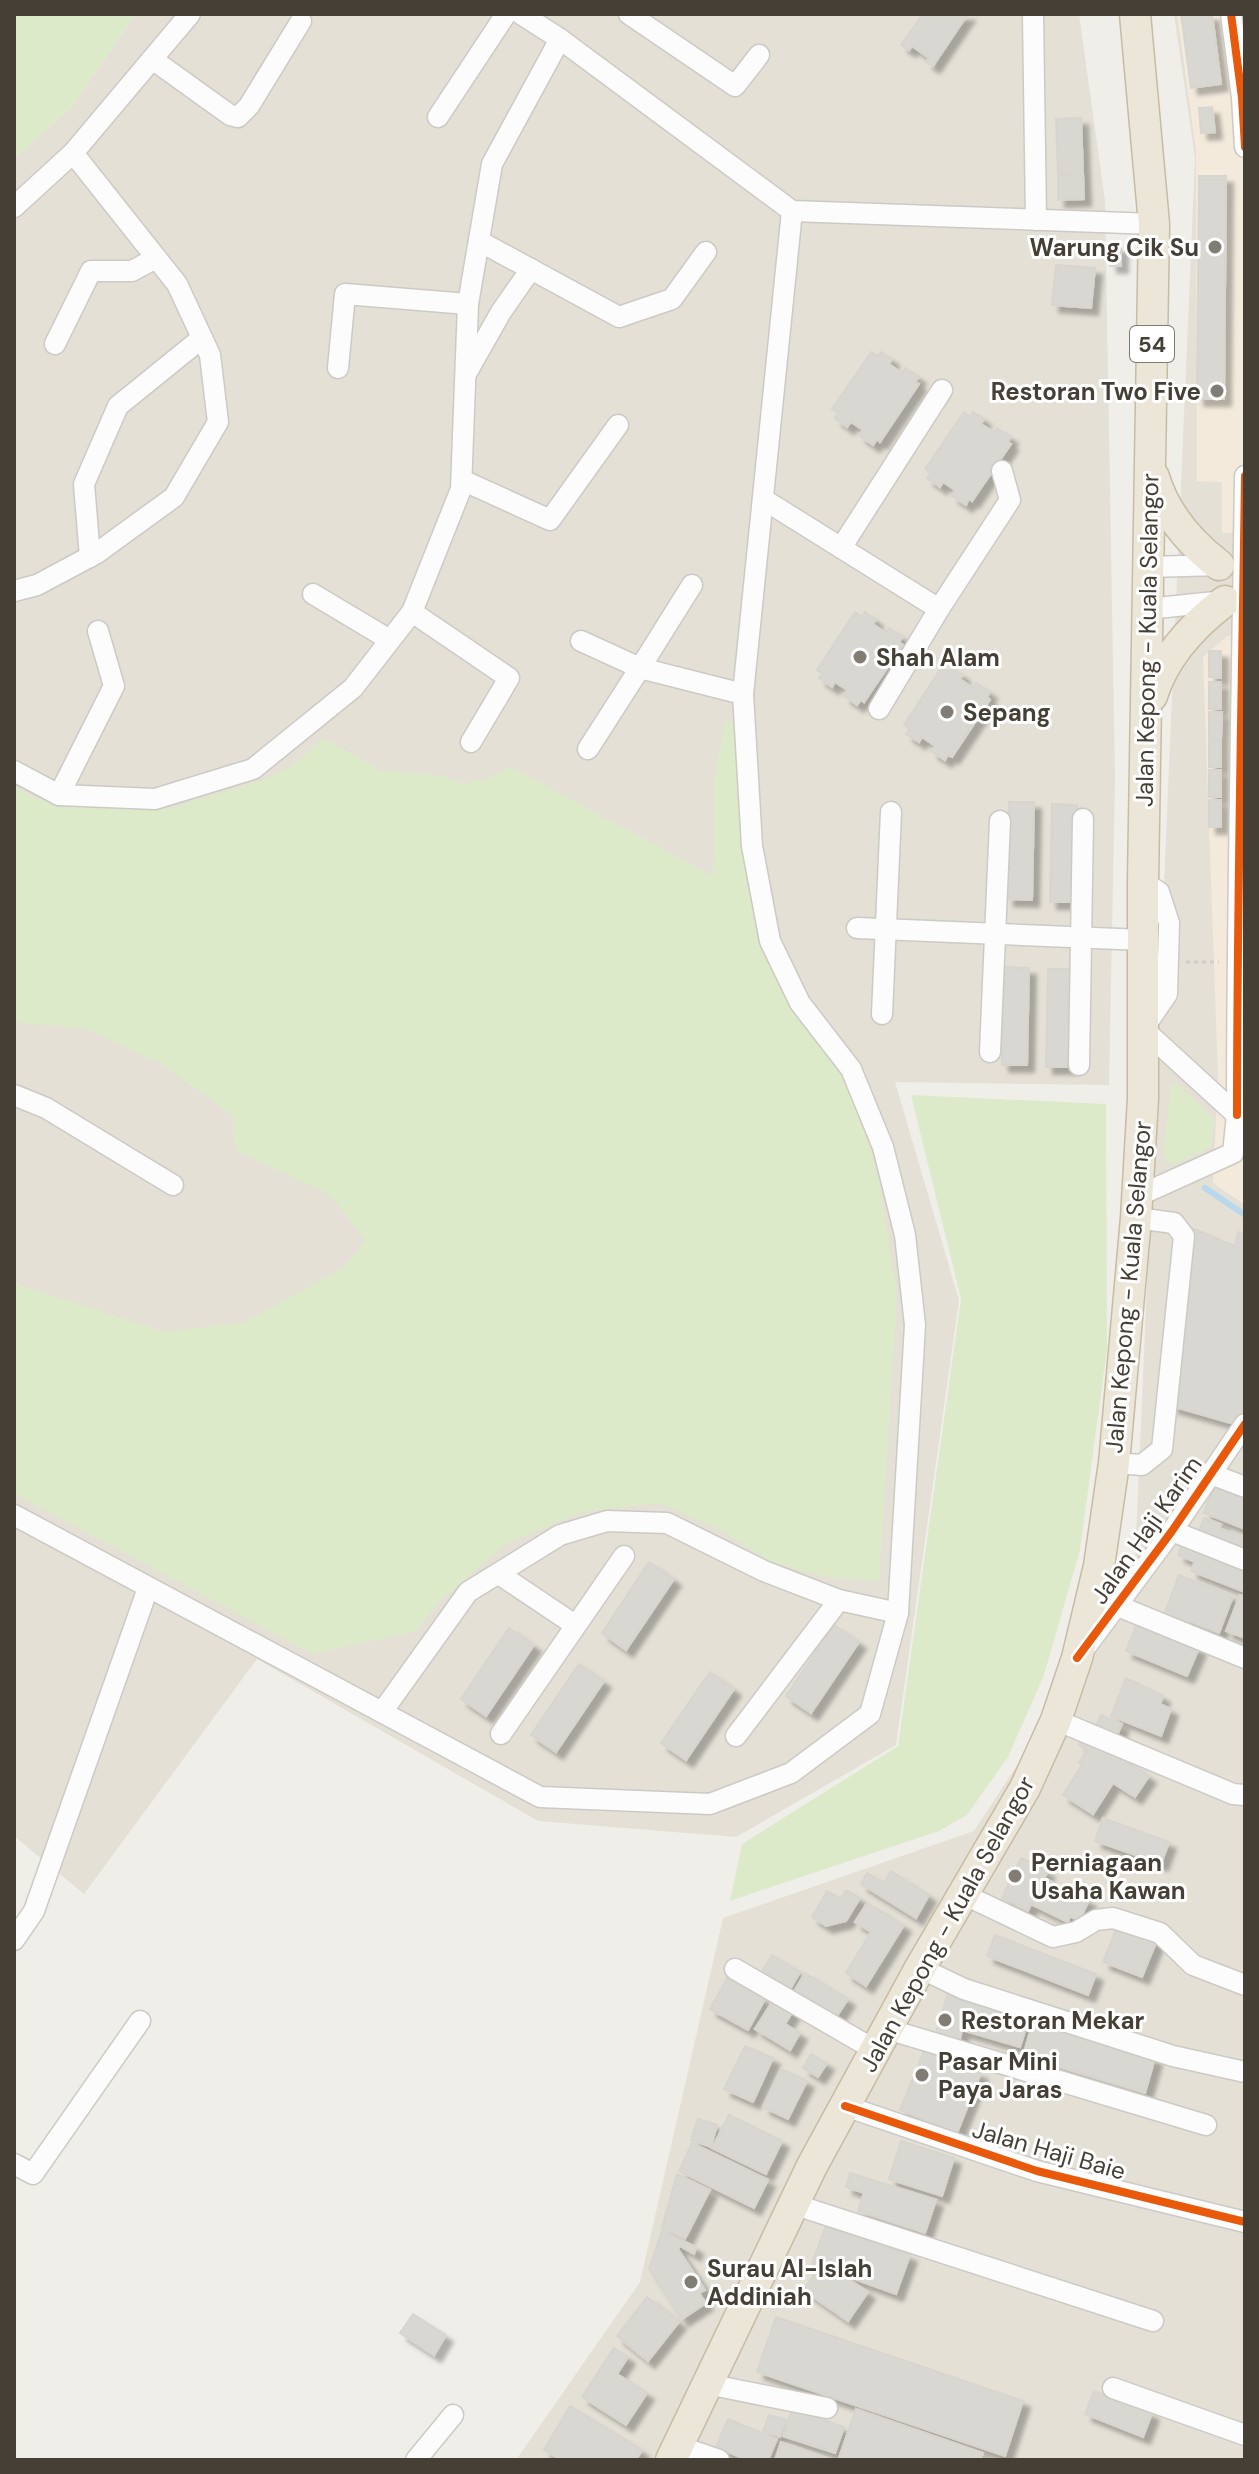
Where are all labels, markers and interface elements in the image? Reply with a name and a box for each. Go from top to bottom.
place label: Warung Cik Su [1029,232,1199,263]
marker: Warung Cik Su [1206,238,1224,256]
road number: 54 [1130,326,1174,362]
place label: Restoran Two Five [991,376,1201,407]
marker: Restoran Two Five [1208,382,1226,400]
street label: Jalan Kepong - Kuala Selangor [1129,473,1165,807]
place label: Shah Alam [876,642,1000,673]
marker: Shah Alam [851,648,869,666]
place label: Sepang [963,697,1051,728]
marker: Sepang [938,703,956,721]
street label: Jalan Kepong - Kuala Selangor [1098,1119,1158,1455]
street label: Jalan Haji Karim [1084,1450,1208,1610]
street label: Jalan Kepong - Kuala Selangor [853,1770,1041,2077]
place label: Perniagaan Usaha Kawan [1031,1847,1186,1906]
marker: Perniagaan Usaha Kawan [1006,1867,1024,1885]
place label: Restoran Mekar [961,2005,1145,2036]
marker: Restoran Mekar [936,2011,954,2029]
place label: Pasar Mini Paya Jaras [938,2046,1063,2105]
marker: Pasar Mini Paya Jaras [913,2066,931,2084]
street label: Jalan Haji Baie [969,2113,1129,2187]
place label: Surau Al-Islah Addiniah [707,2253,872,2312]
marker: Surau Al-Islah Addiniah [682,2273,700,2291]

